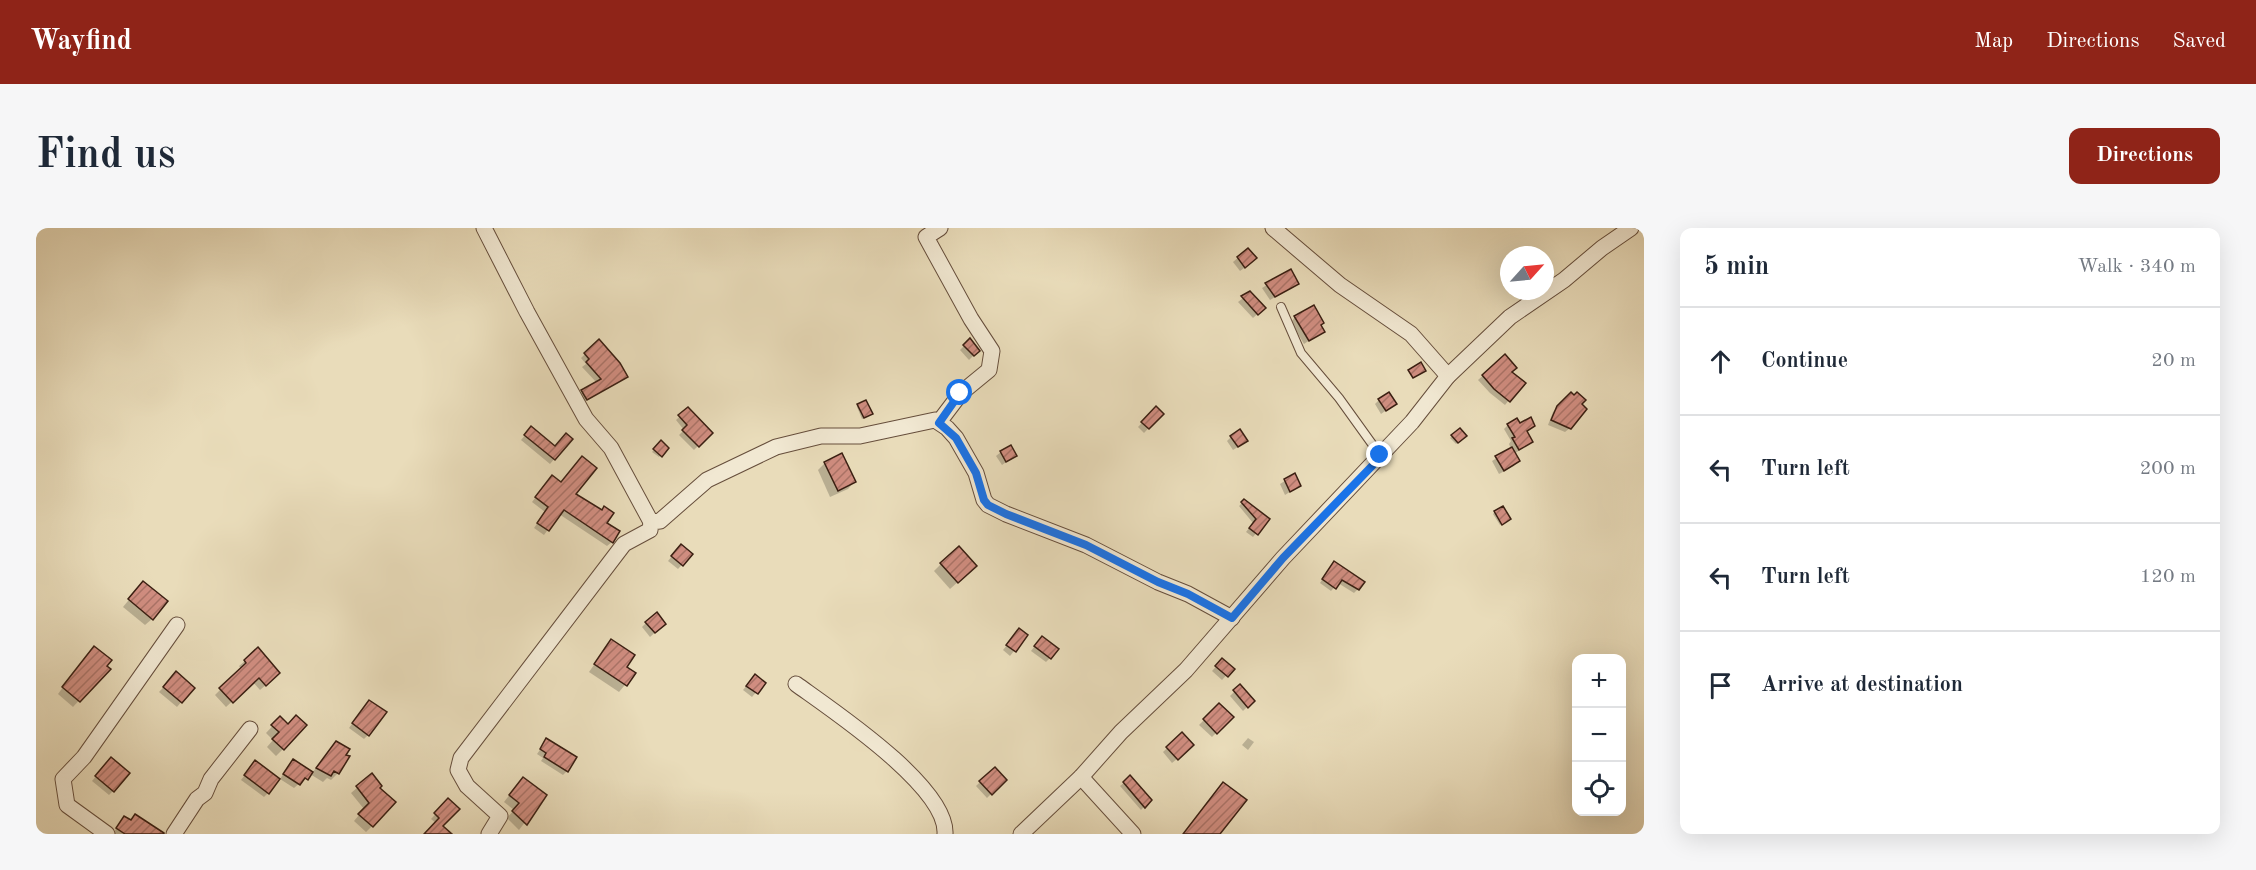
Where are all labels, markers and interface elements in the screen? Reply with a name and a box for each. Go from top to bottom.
text: Wayfind [30,28,132,56]
text: Map [1974,31,2013,52]
text: Directions [2046,31,2140,52]
text: Saved [2173,31,2226,52]
button: Directions [2069,128,2220,184]
text: Find us [36,135,175,177]
north arrow [1500,246,1554,300]
text: 5 min [1704,254,1769,280]
text: Walk · 340 m [2077,257,2196,277]
icon: ahead [1704,345,1737,378]
text: Continue [1761,350,1848,372]
text: 20 m [2151,351,2196,371]
route start [946,379,972,405]
route end [1366,441,1392,467]
icon: left [1704,453,1737,486]
text: Turn left [1761,458,1850,480]
text: 200 m [2140,459,2196,479]
icon: left [1704,561,1737,594]
text: Turn left [1761,566,1850,588]
text: 120 m [2140,567,2196,587]
map controls [1572,654,1626,816]
button: + [1572,654,1626,708]
icon: arrive [1704,669,1737,702]
text: Arrive at destination [1761,674,1963,696]
button: − [1572,708,1626,762]
button: locate [1572,762,1626,816]

